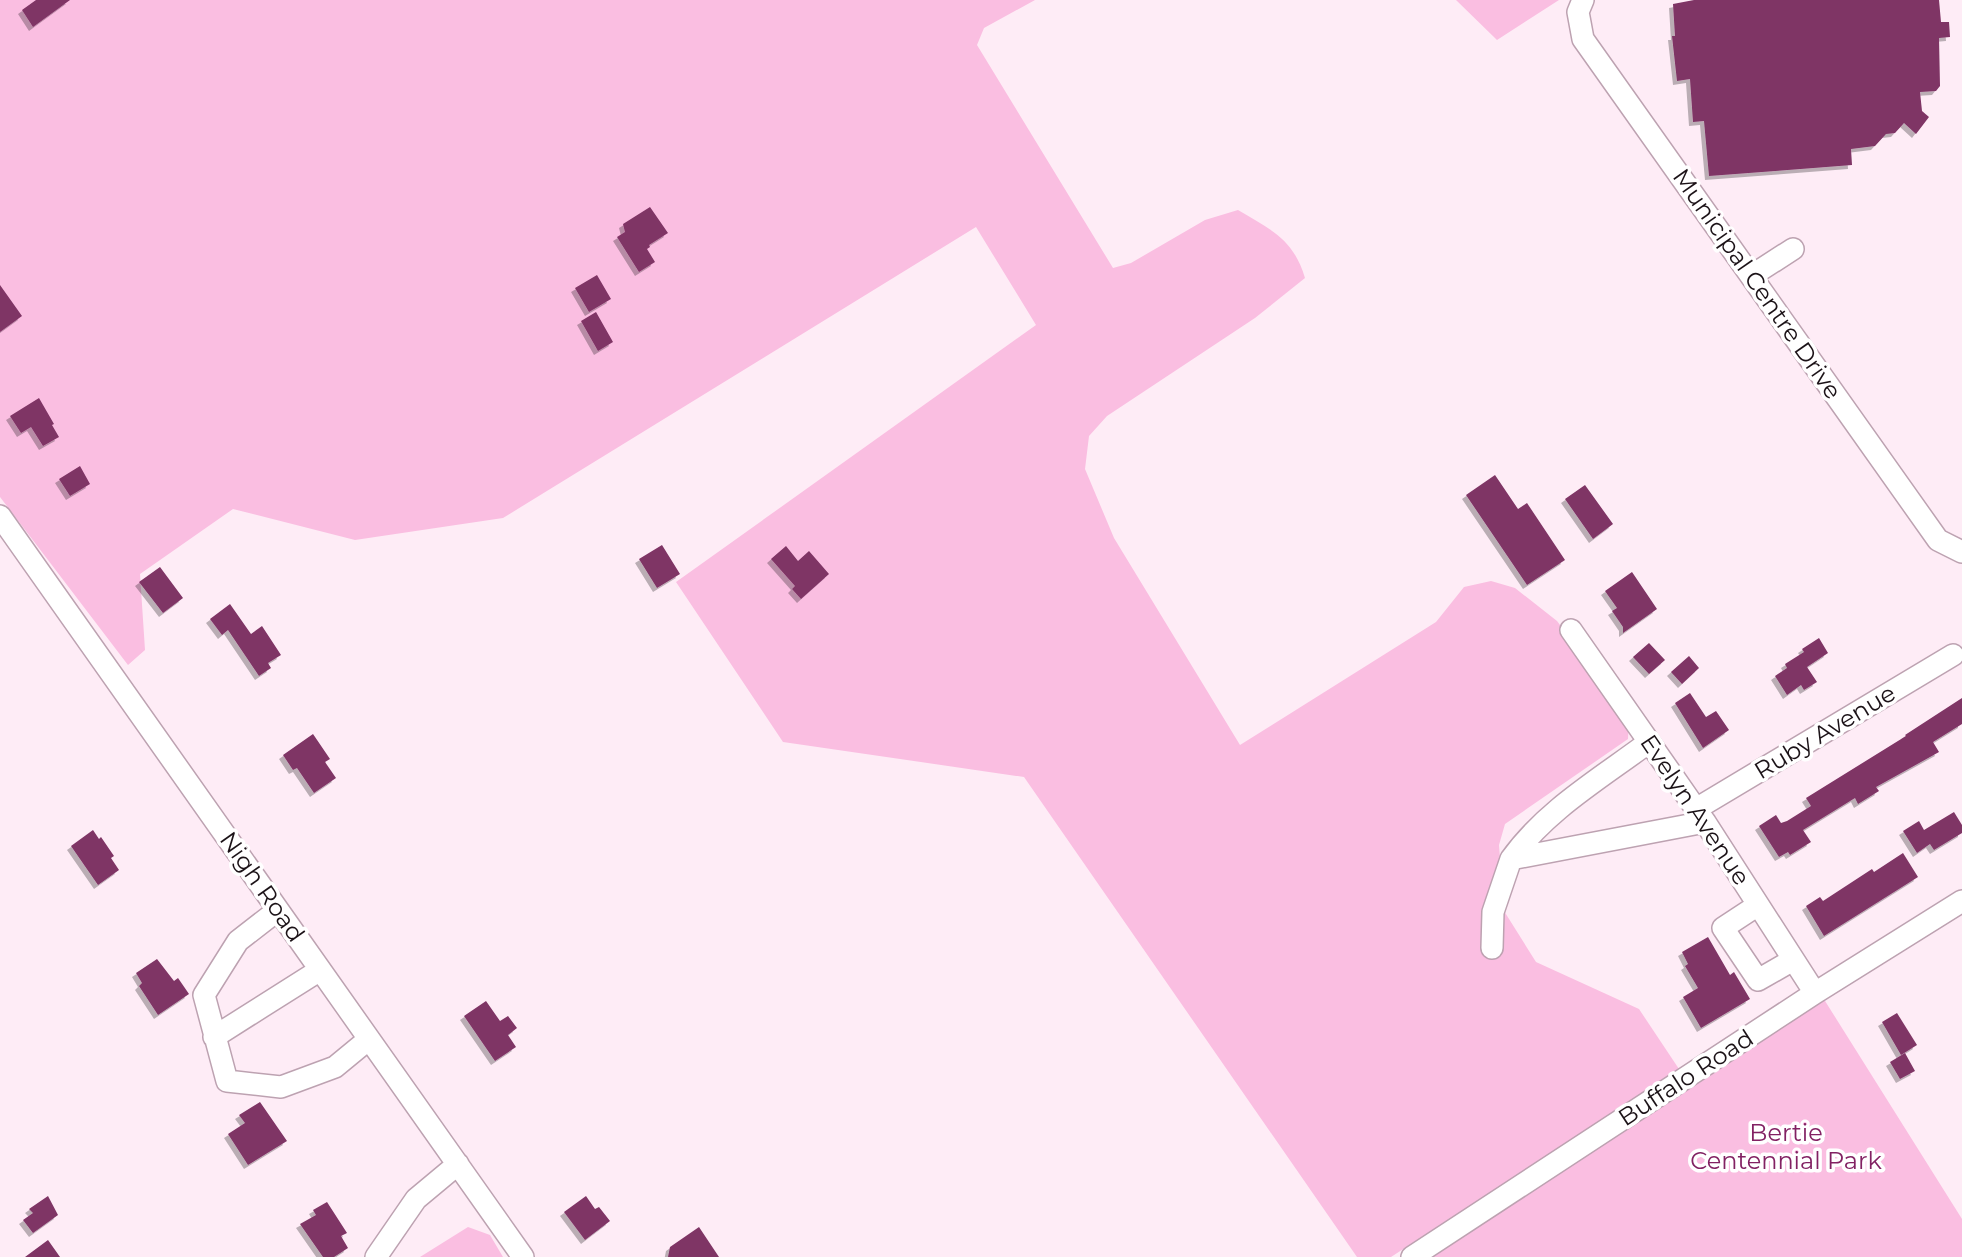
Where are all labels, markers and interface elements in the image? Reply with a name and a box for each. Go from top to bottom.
street label: Municipal Centre Drive [1667,163,1848,404]
street label: Ruby Avenue [1749,678,1900,785]
street label: Evelyn Avenue [1634,729,1756,891]
street label: Nigh Road [214,826,311,947]
street label: Buffalo Road [1613,1023,1759,1132]
park label: Bertie Centennial Park [1690,1118,1882,1175]

